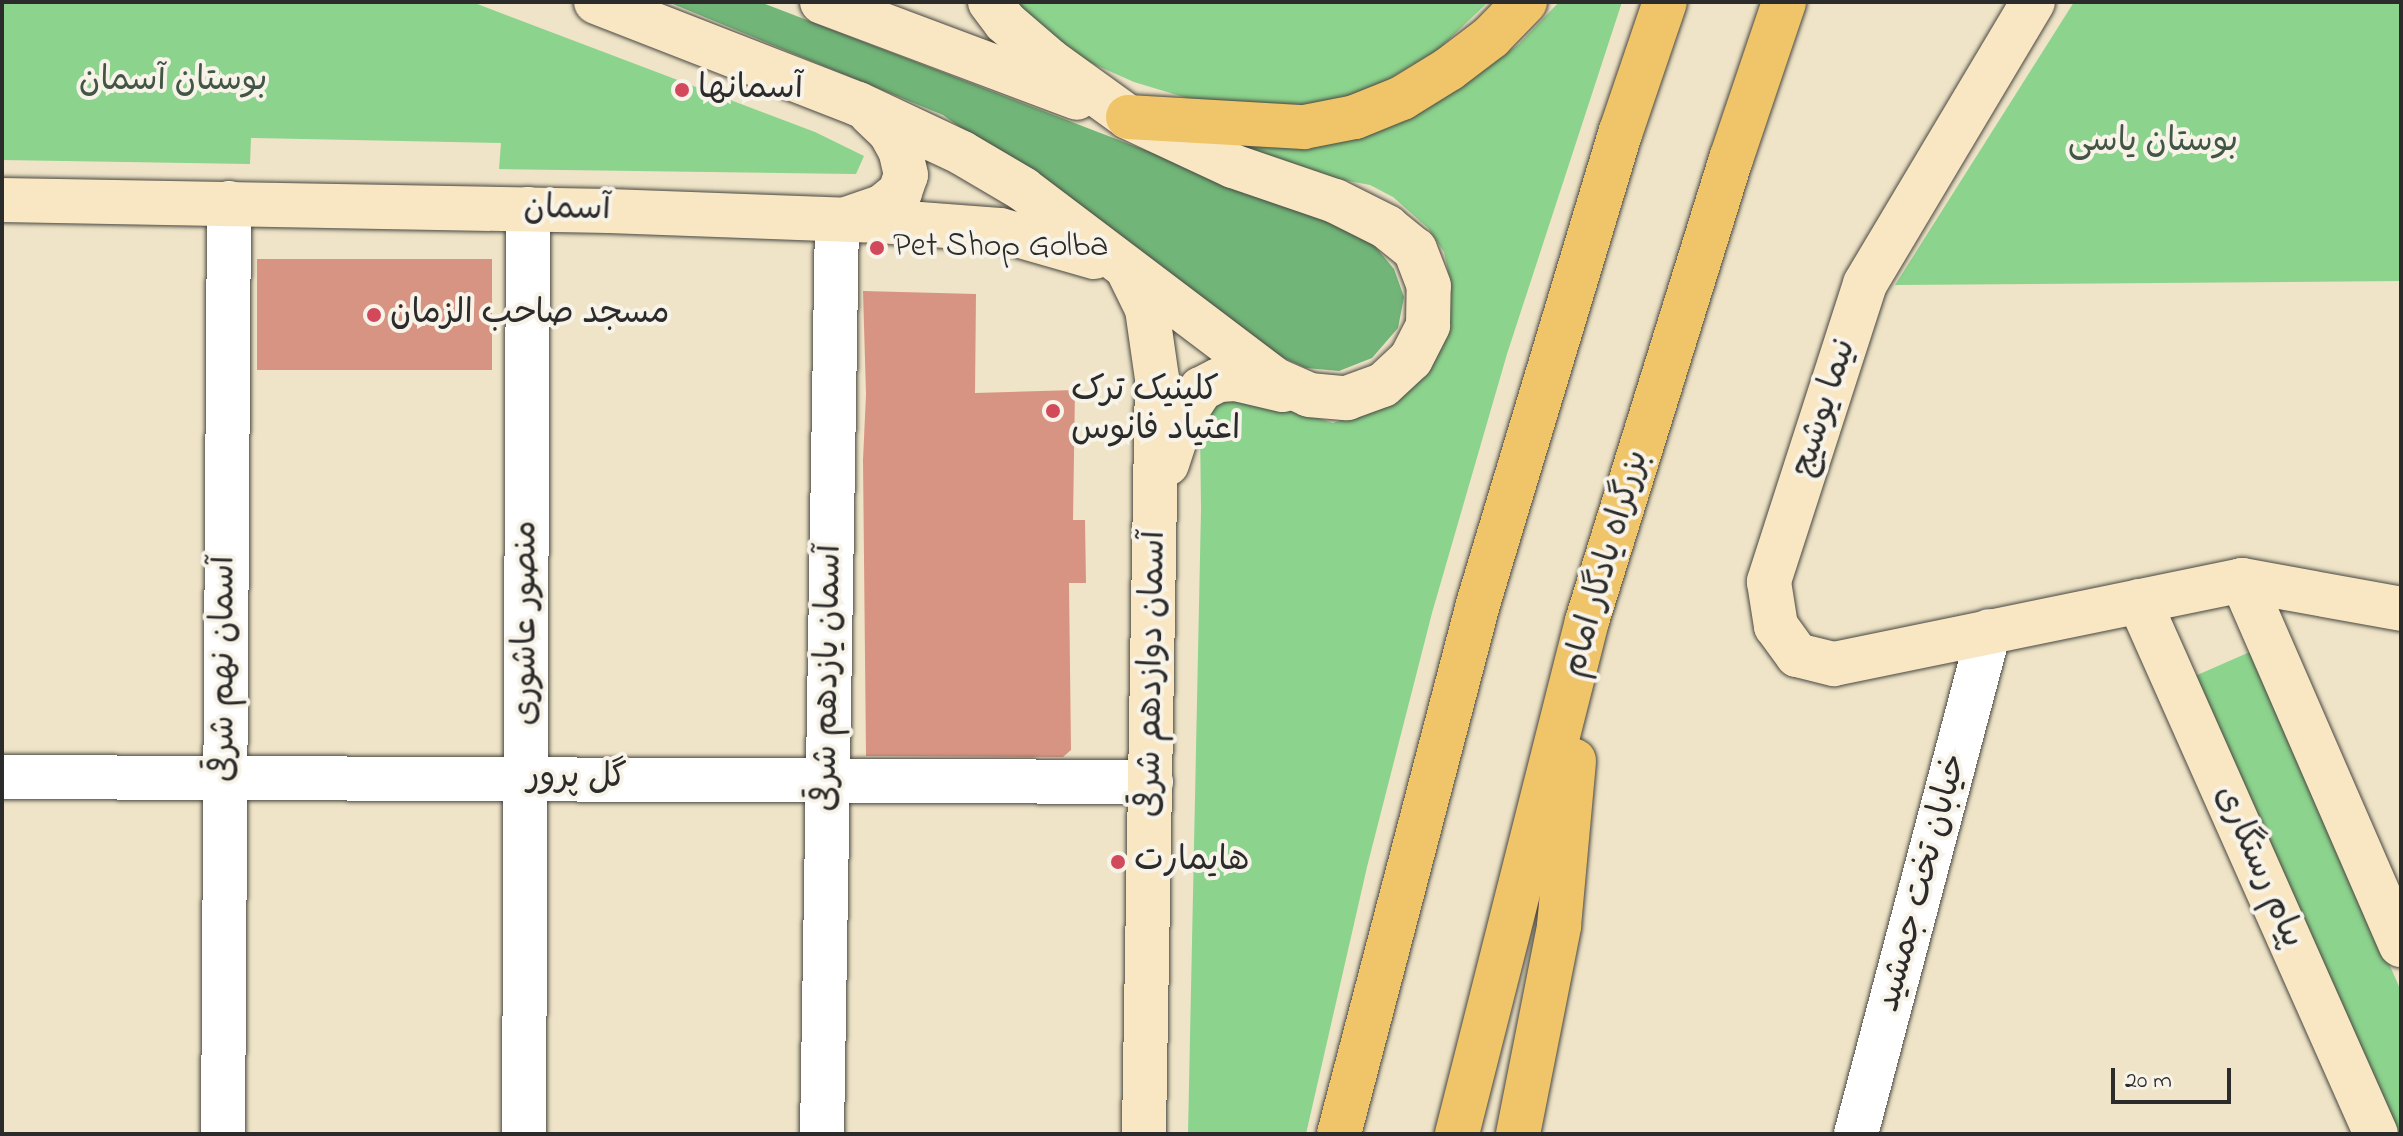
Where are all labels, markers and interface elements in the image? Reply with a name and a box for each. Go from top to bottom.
park label: بوستان آسمان [79,62,267,102]
place label: آسمانها [698,70,803,110]
marker: آسمانها [673,81,691,99]
park label: بوستان یاسی [2068,123,2238,163]
street label: آسمان [523,189,611,231]
place label: Pet Shop Golba [893,228,1108,268]
marker: Pet Shop Golba [868,239,886,257]
place label: مسجد صاحب الزمان [390,295,670,335]
marker: مسجد صاحب الزمان [365,306,383,324]
street label: نیما یوشیج [1784,334,1866,482]
place label: کلینیک ترک اعتیاد فانوس [1071,371,1240,450]
marker: کلینیک ترک اعتیاد فانوس [1042,400,1064,422]
street label: بزرگراه یادگار امام [1555,446,1659,682]
street label: منصور عاشوری [507,520,547,726]
street label: آسمان دوازدهم شرقی [1130,530,1176,818]
street label: آسمان یازدهم شرقی [806,544,852,812]
street label: آسمان نهم شرقی [205,556,245,782]
street label: خیابان تخت جمشید [1869,750,1977,1016]
street label: گل پرور [527,759,627,799]
street label: پیام رستگاری [2204,779,2312,955]
place label: هایمارت [1134,842,1250,882]
marker: هایمارت [1109,853,1127,871]
scale bar [2115,1052,2235,1102]
text: 20 m [2125,1064,2172,1099]

